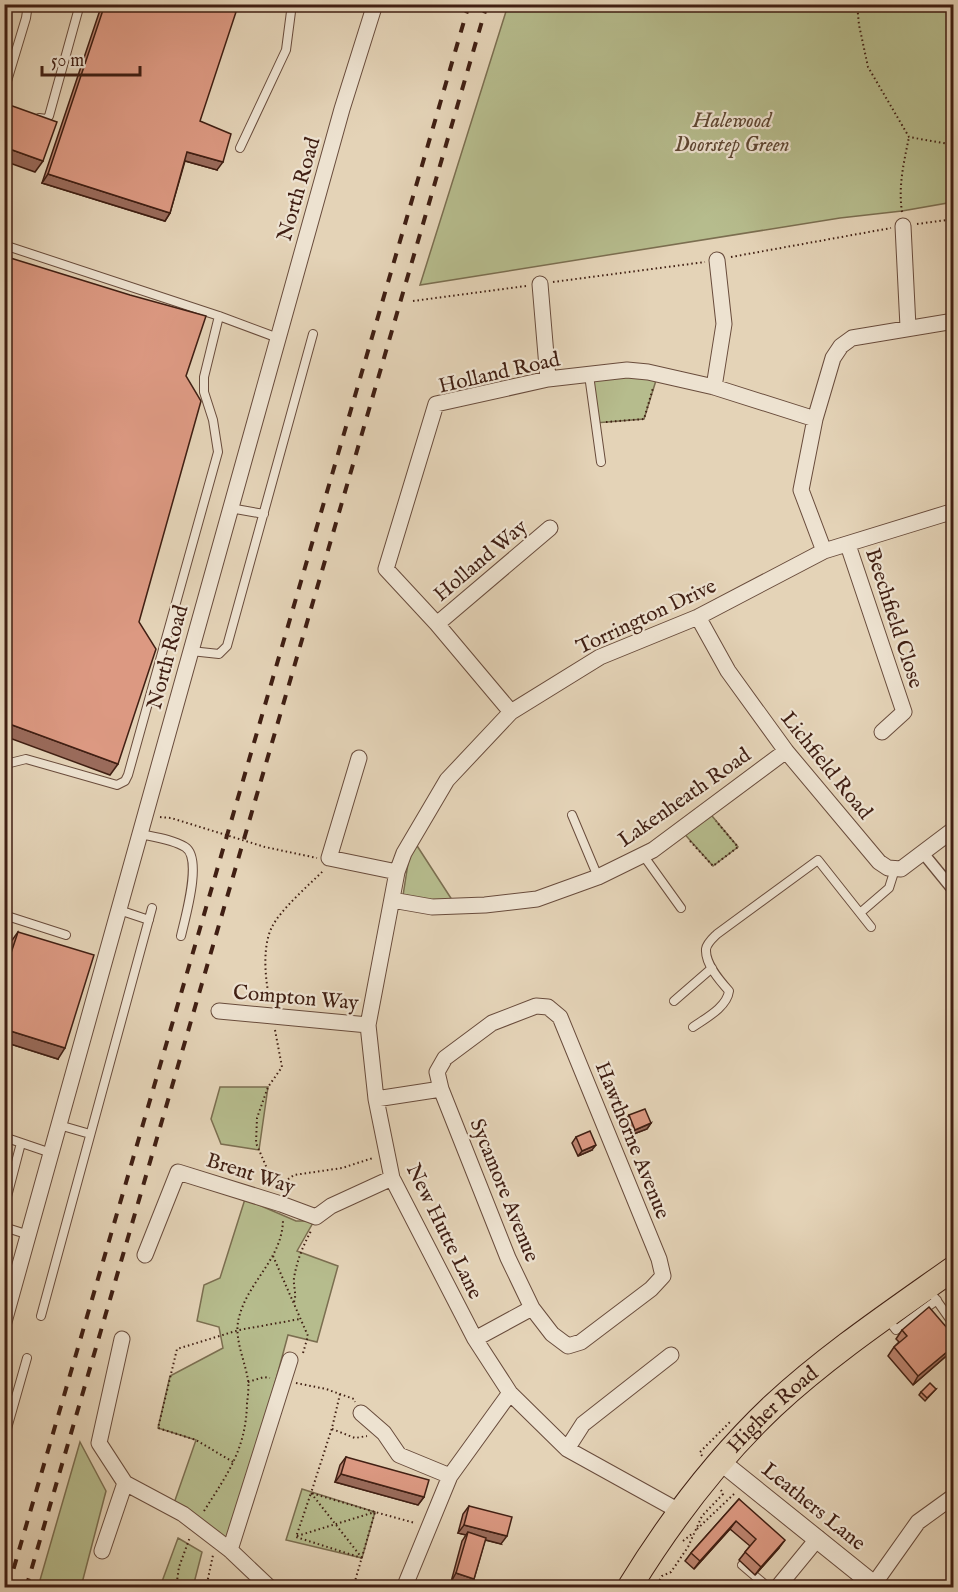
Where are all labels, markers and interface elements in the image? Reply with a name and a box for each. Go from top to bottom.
scale bar [42,39,140,77]
text: 50 m [51,50,84,73]
park label: Halewood Doorstep Green [674,108,790,159]
street label: North Road [272,134,327,245]
street label: Holland Road [436,346,564,401]
street label: Holland Way [428,514,534,608]
street label: Beechfield Close [858,545,929,692]
street label: Torrington Drive [572,573,721,662]
street label: North Road [142,601,196,713]
street label: Lichfield Road [774,706,878,826]
street label: Lakenheath Road [613,742,757,854]
street label: Compton Way [232,980,360,1017]
street label: Hawthorne Avenue [588,1058,676,1224]
street label: Sycamore Avenue [463,1115,545,1266]
street label: Brent Way [203,1147,299,1202]
street label: New Hutte Lane [399,1159,488,1304]
street label: Higher Road [722,1360,825,1460]
street label: Leathers Lane [755,1457,871,1558]

